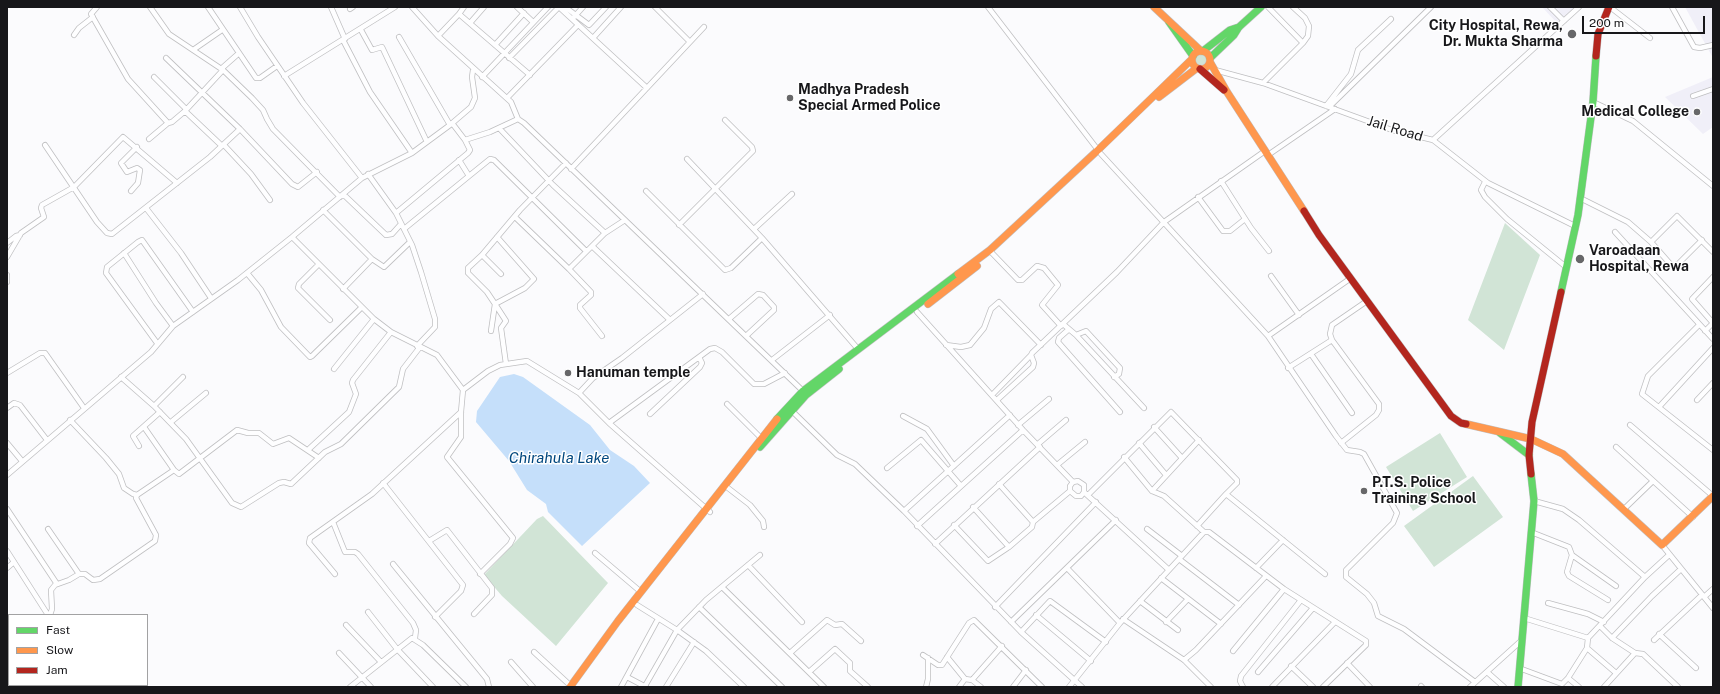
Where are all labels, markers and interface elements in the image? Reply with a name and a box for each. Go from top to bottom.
scale bar [1584,8,1707,34]
text: 200 m [1589,16,1624,30]
place label: City Hospital, Rewa, Dr. Mukta Sharma [1429,18,1563,50]
marker: City Hospital, Rewa, Dr. Mukta Sharma [1566,28,1578,40]
place label: Madhya Pradesh Special Armed Police [798,82,940,114]
marker: Madhya Pradesh Special Armed Police [785,93,795,103]
place label: Medical College [1581,104,1689,120]
marker: Medical College [1692,107,1702,117]
street label: Jail Road [1365,113,1425,145]
place label: Varoadaan Hospital, Rewa [1589,243,1689,276]
marker: Varoadaan Hospital, Rewa [1574,253,1586,265]
place label: Hanuman temple [576,365,690,381]
marker: Hanuman temple [563,368,573,378]
water label: Chirahula Lake [509,449,609,467]
place label: P.T.S. Police Training School [1372,475,1476,508]
marker: P.T.S. Police Training School [1359,486,1369,496]
legend [8,614,148,686]
text: Fast [46,623,70,637]
text: Slow [46,643,73,657]
text: Jam [46,663,68,677]

